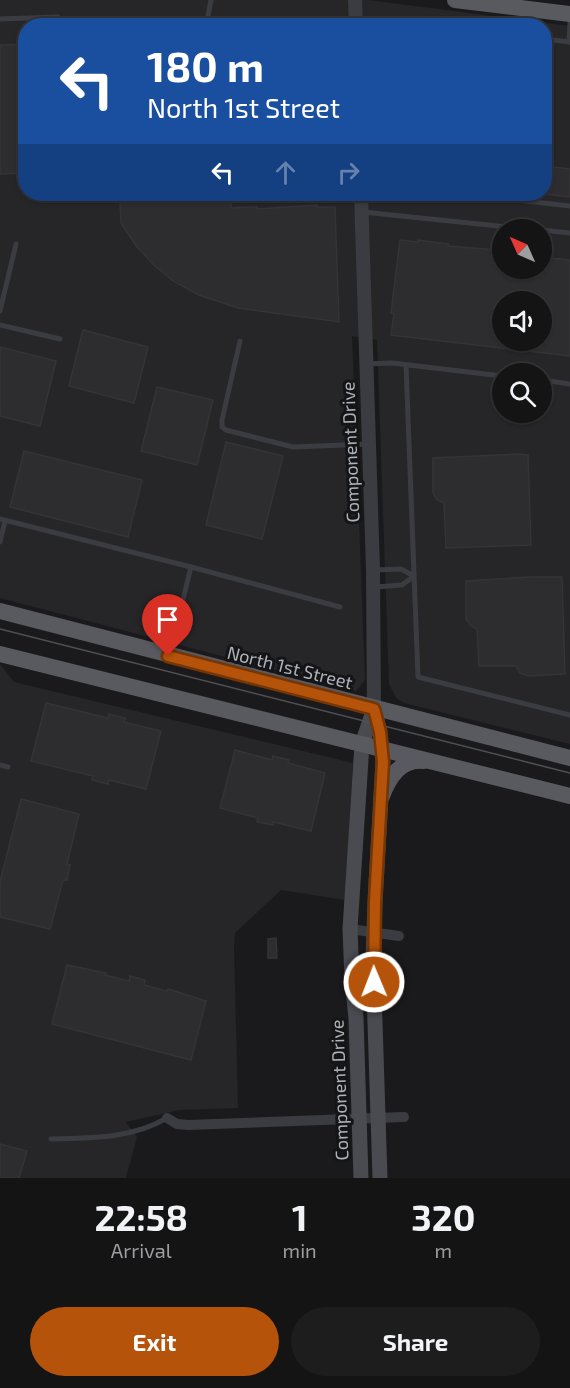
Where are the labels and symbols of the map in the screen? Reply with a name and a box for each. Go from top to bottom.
north arrow [492,219,552,279]
street label: Component Drive [337,381,363,523]
pin [142,594,193,656]
street label: North 1st Street [225,641,355,693]
position arrow [342,950,406,1014]
street label: Component Drive [326,1019,352,1161]

